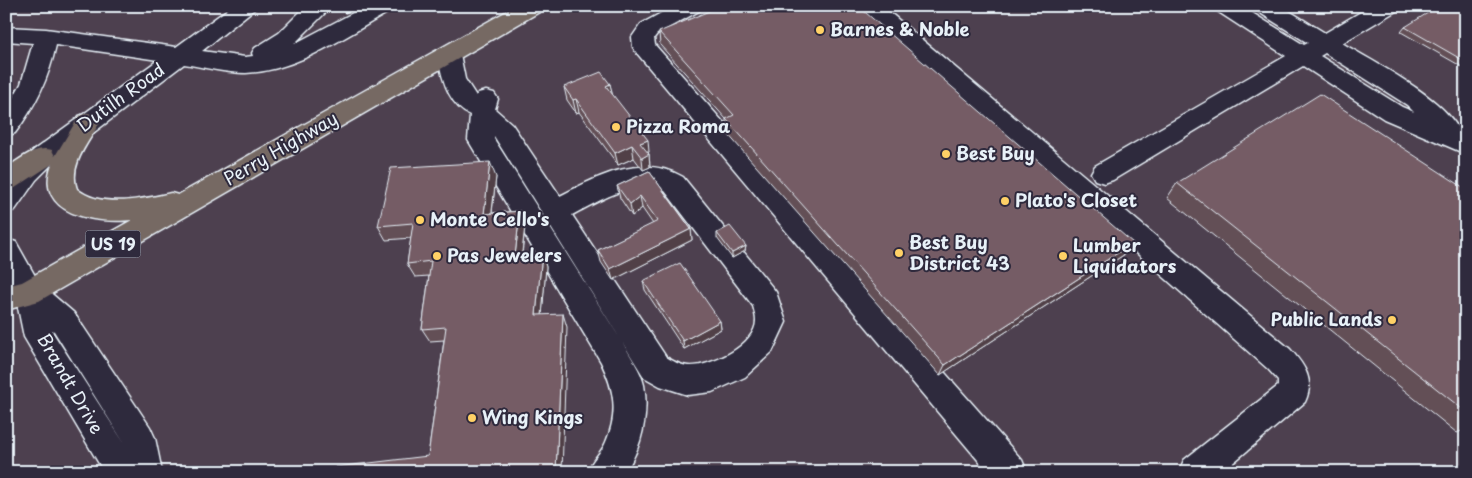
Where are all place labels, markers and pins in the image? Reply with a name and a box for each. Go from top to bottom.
place label: Barnes & Noble [830,15,969,42]
marker: Barnes & Noble [814,24,826,36]
place label: Pizza Roma [626,112,730,139]
marker: Pizza Roma [610,121,622,133]
place label: Best Buy [956,139,1035,166]
marker: Best Buy [940,148,952,160]
place label: Plato's Closet [1015,186,1137,213]
marker: Plato's Closet [999,195,1011,207]
place label: Monte Cello's [430,205,550,232]
marker: Monte Cello's [414,214,426,226]
place label: Best Buy District 43 [909,228,1010,276]
place label: Lumber Liquidators [1073,231,1177,279]
place label: Pas Jewelers [447,241,562,268]
marker: Best Buy District 43 [893,247,905,259]
marker: Pas Jewelers [431,250,443,262]
marker: Lumber Liquidators [1057,250,1069,262]
place label: Public Lands [1270,305,1382,332]
marker: Public Lands [1386,314,1398,326]
place label: Wing Kings [482,403,583,430]
marker: Wing Kings [466,412,478,424]

